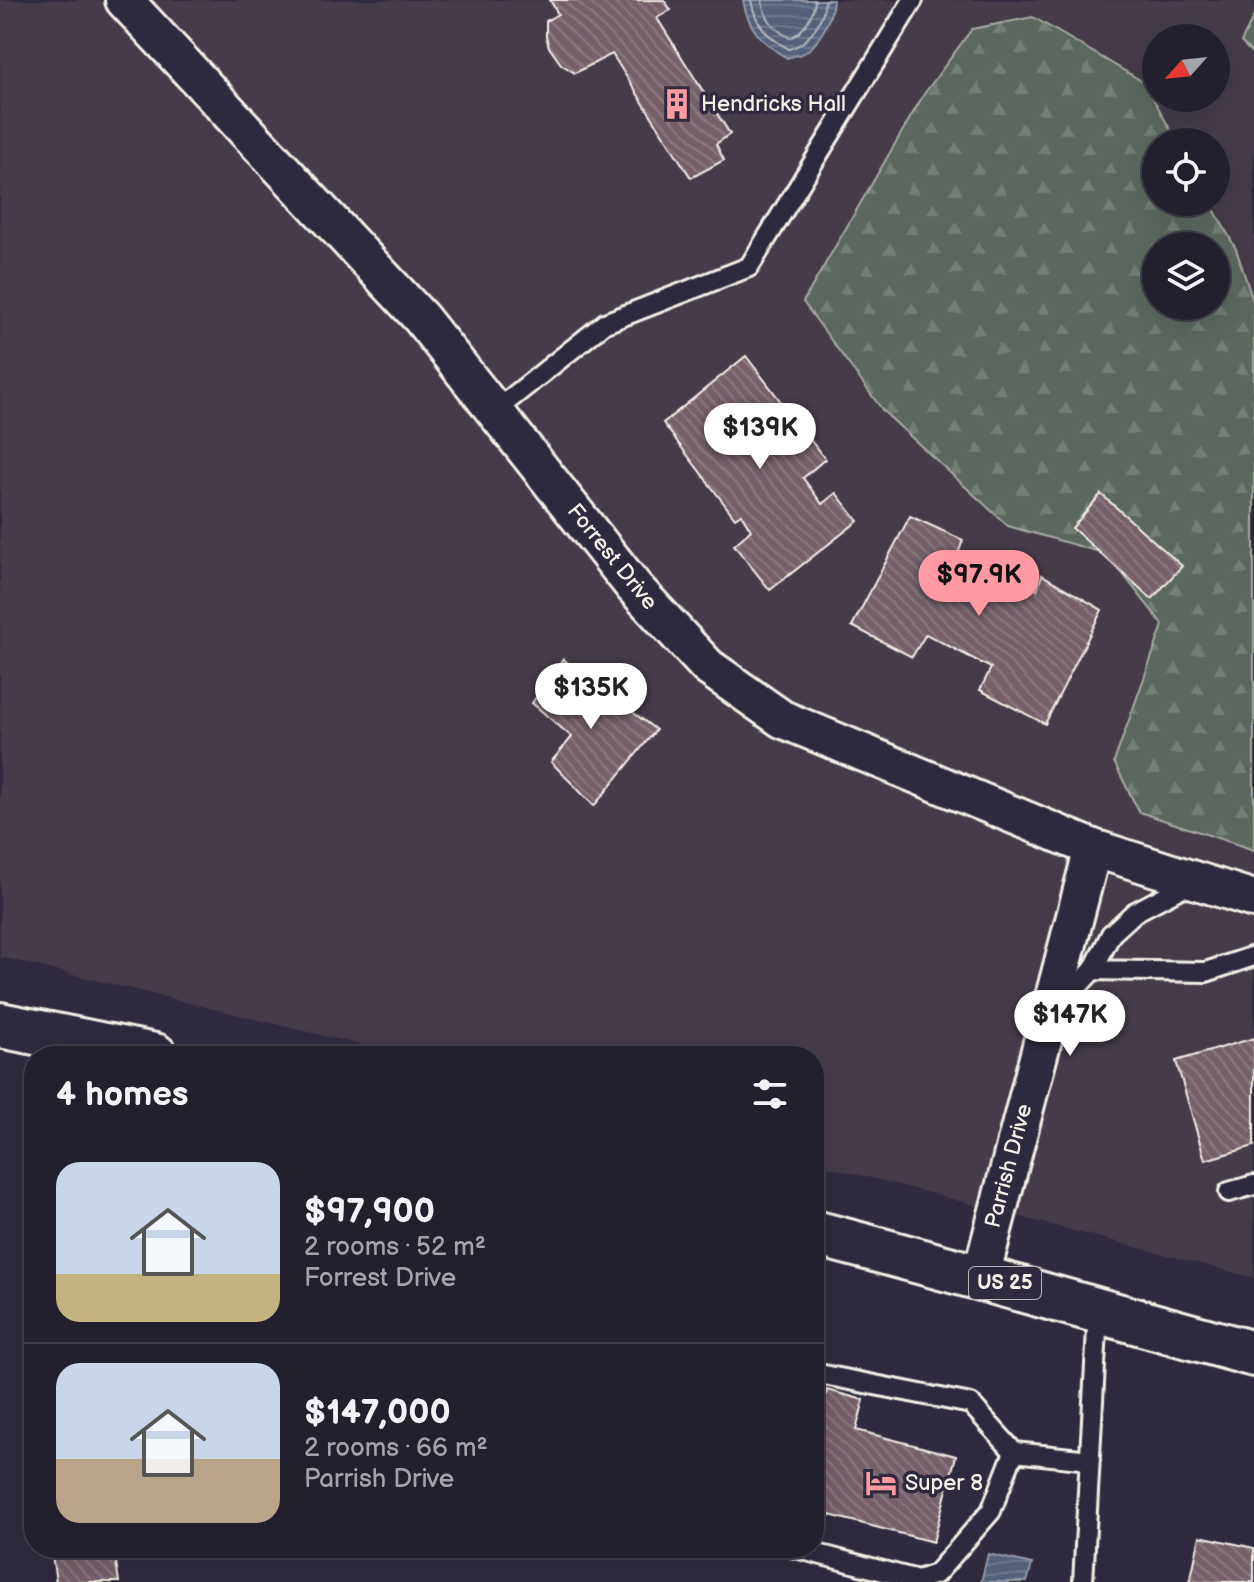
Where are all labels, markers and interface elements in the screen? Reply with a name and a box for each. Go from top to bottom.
north arrow [1142,24,1230,112]
map controls [1142,24,1230,320]
building icon: Hendricks Hall [660,87,694,121]
place label: Hendricks Hall [701,91,846,118]
button: locate [1142,128,1230,216]
button: layers [1142,232,1230,320]
pin: $139K [704,403,816,471]
text: $139K [722,413,798,444]
street label: Forrest Drive [561,498,663,616]
pin: $97.9K [914,550,1044,618]
text: $97.9K [936,560,1022,591]
pin: $135K [535,663,647,731]
text: $135K [553,673,629,704]
pin: $147K [1014,990,1126,1058]
text: $147K [1032,1000,1108,1031]
icon: filters [748,1072,792,1116]
text: 4 homes [56,1074,188,1115]
street label: Parrish Drive [980,1101,1038,1231]
text: $97,900 [304,1191,435,1232]
icon: home [120,1194,216,1290]
text: 2 rooms · 52 m² [304,1232,486,1263]
text: Forrest Drive [304,1263,456,1294]
road number: US 25 [969,1267,1041,1299]
text: $147,000 [304,1392,451,1433]
icon: home [120,1395,216,1491]
text: 2 rooms · 66 m² [304,1433,488,1464]
text: Parrish Drive [304,1464,454,1495]
hotel icon: Super 8 [864,1466,898,1500]
place label: Super 8 [905,1470,983,1497]

